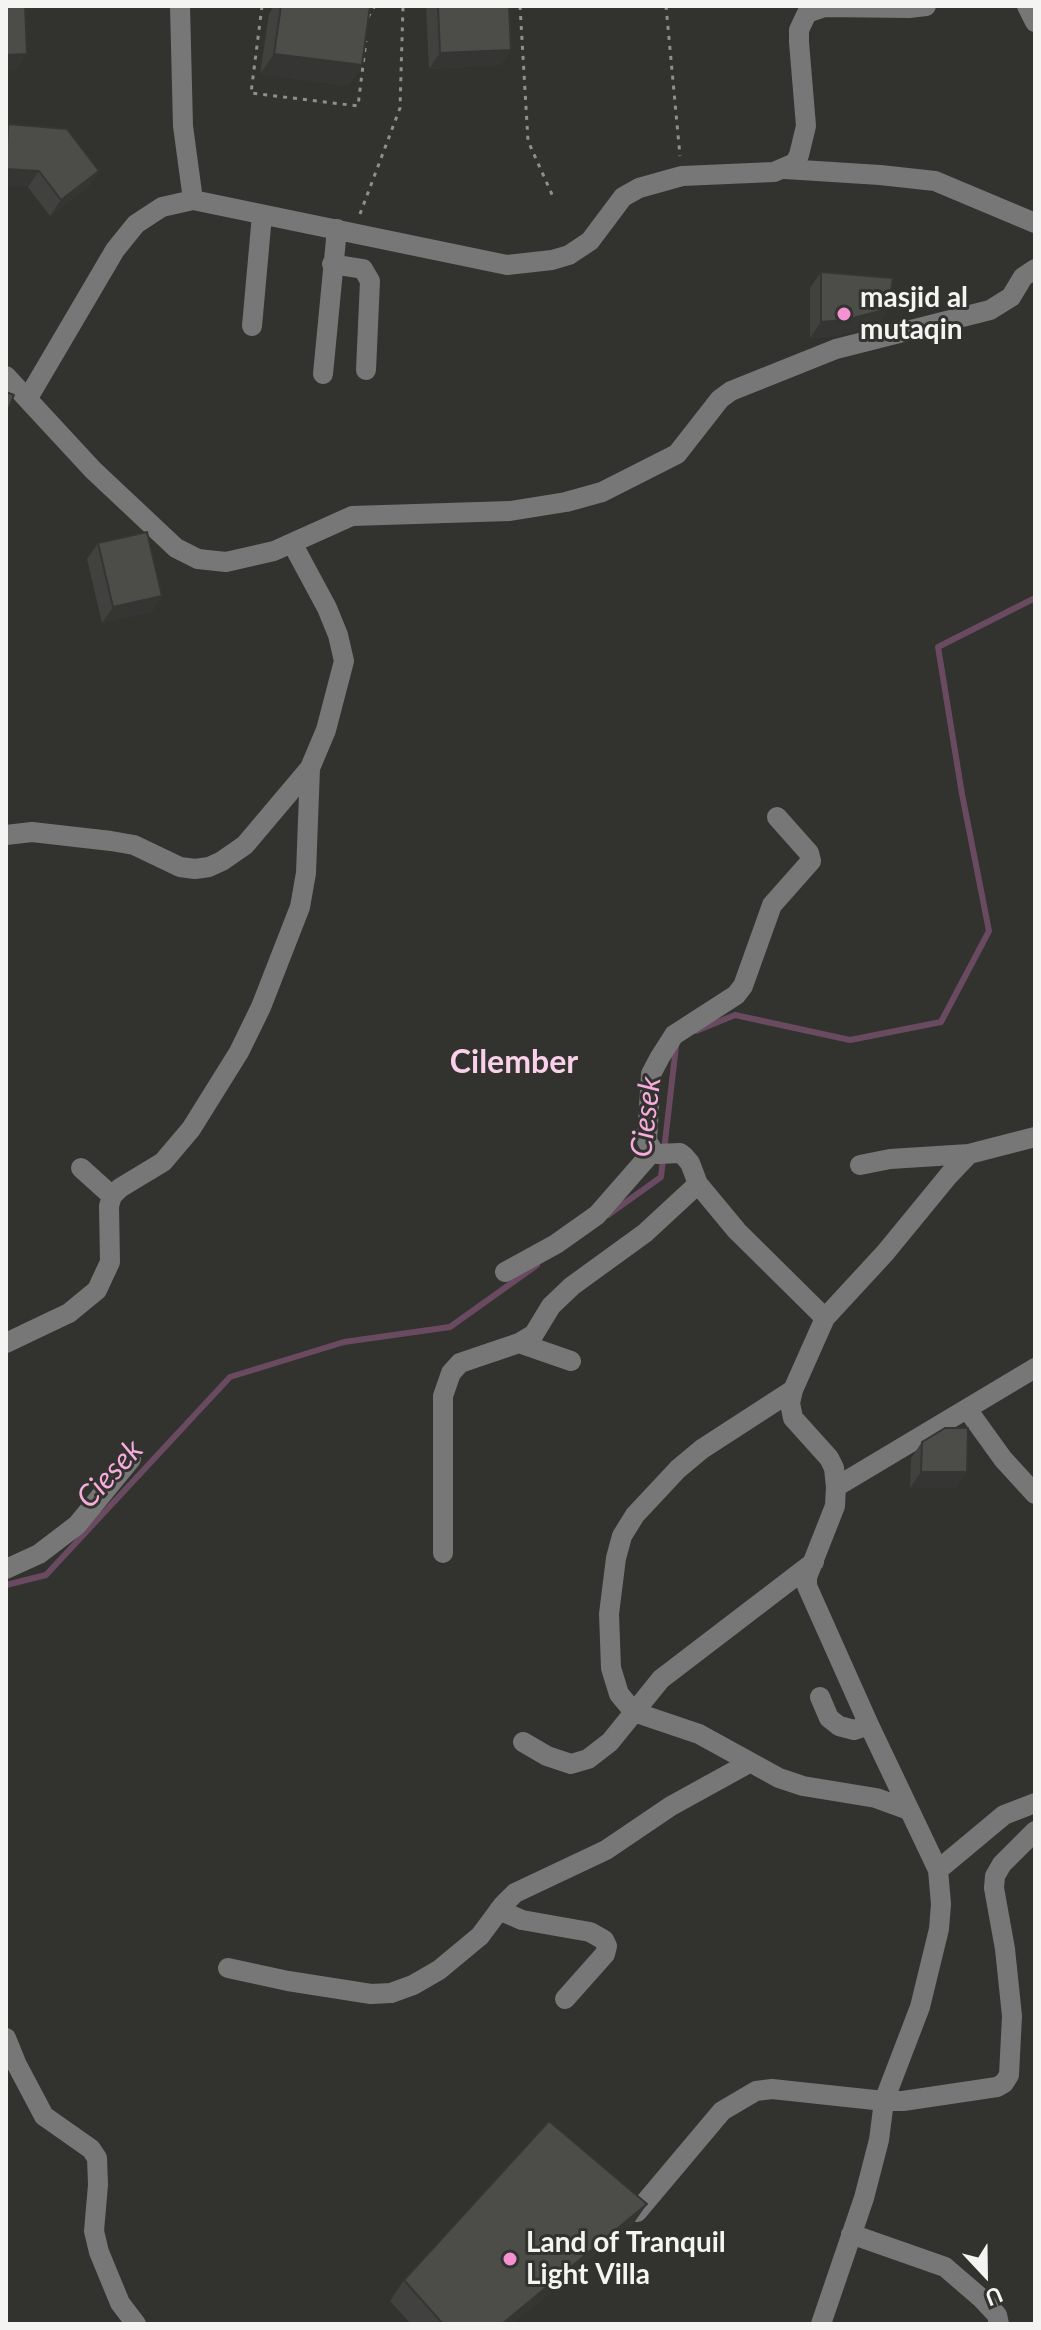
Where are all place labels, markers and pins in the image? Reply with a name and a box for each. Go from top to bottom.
place label: masjid al mutaqin [860,281,968,347]
marker: masjid al mutaqin [835,305,853,323]
place label: Land of Tranquil Light Villa [526,2226,726,2292]
marker: Land of Tranquil Light Villa [501,2250,519,2268]

